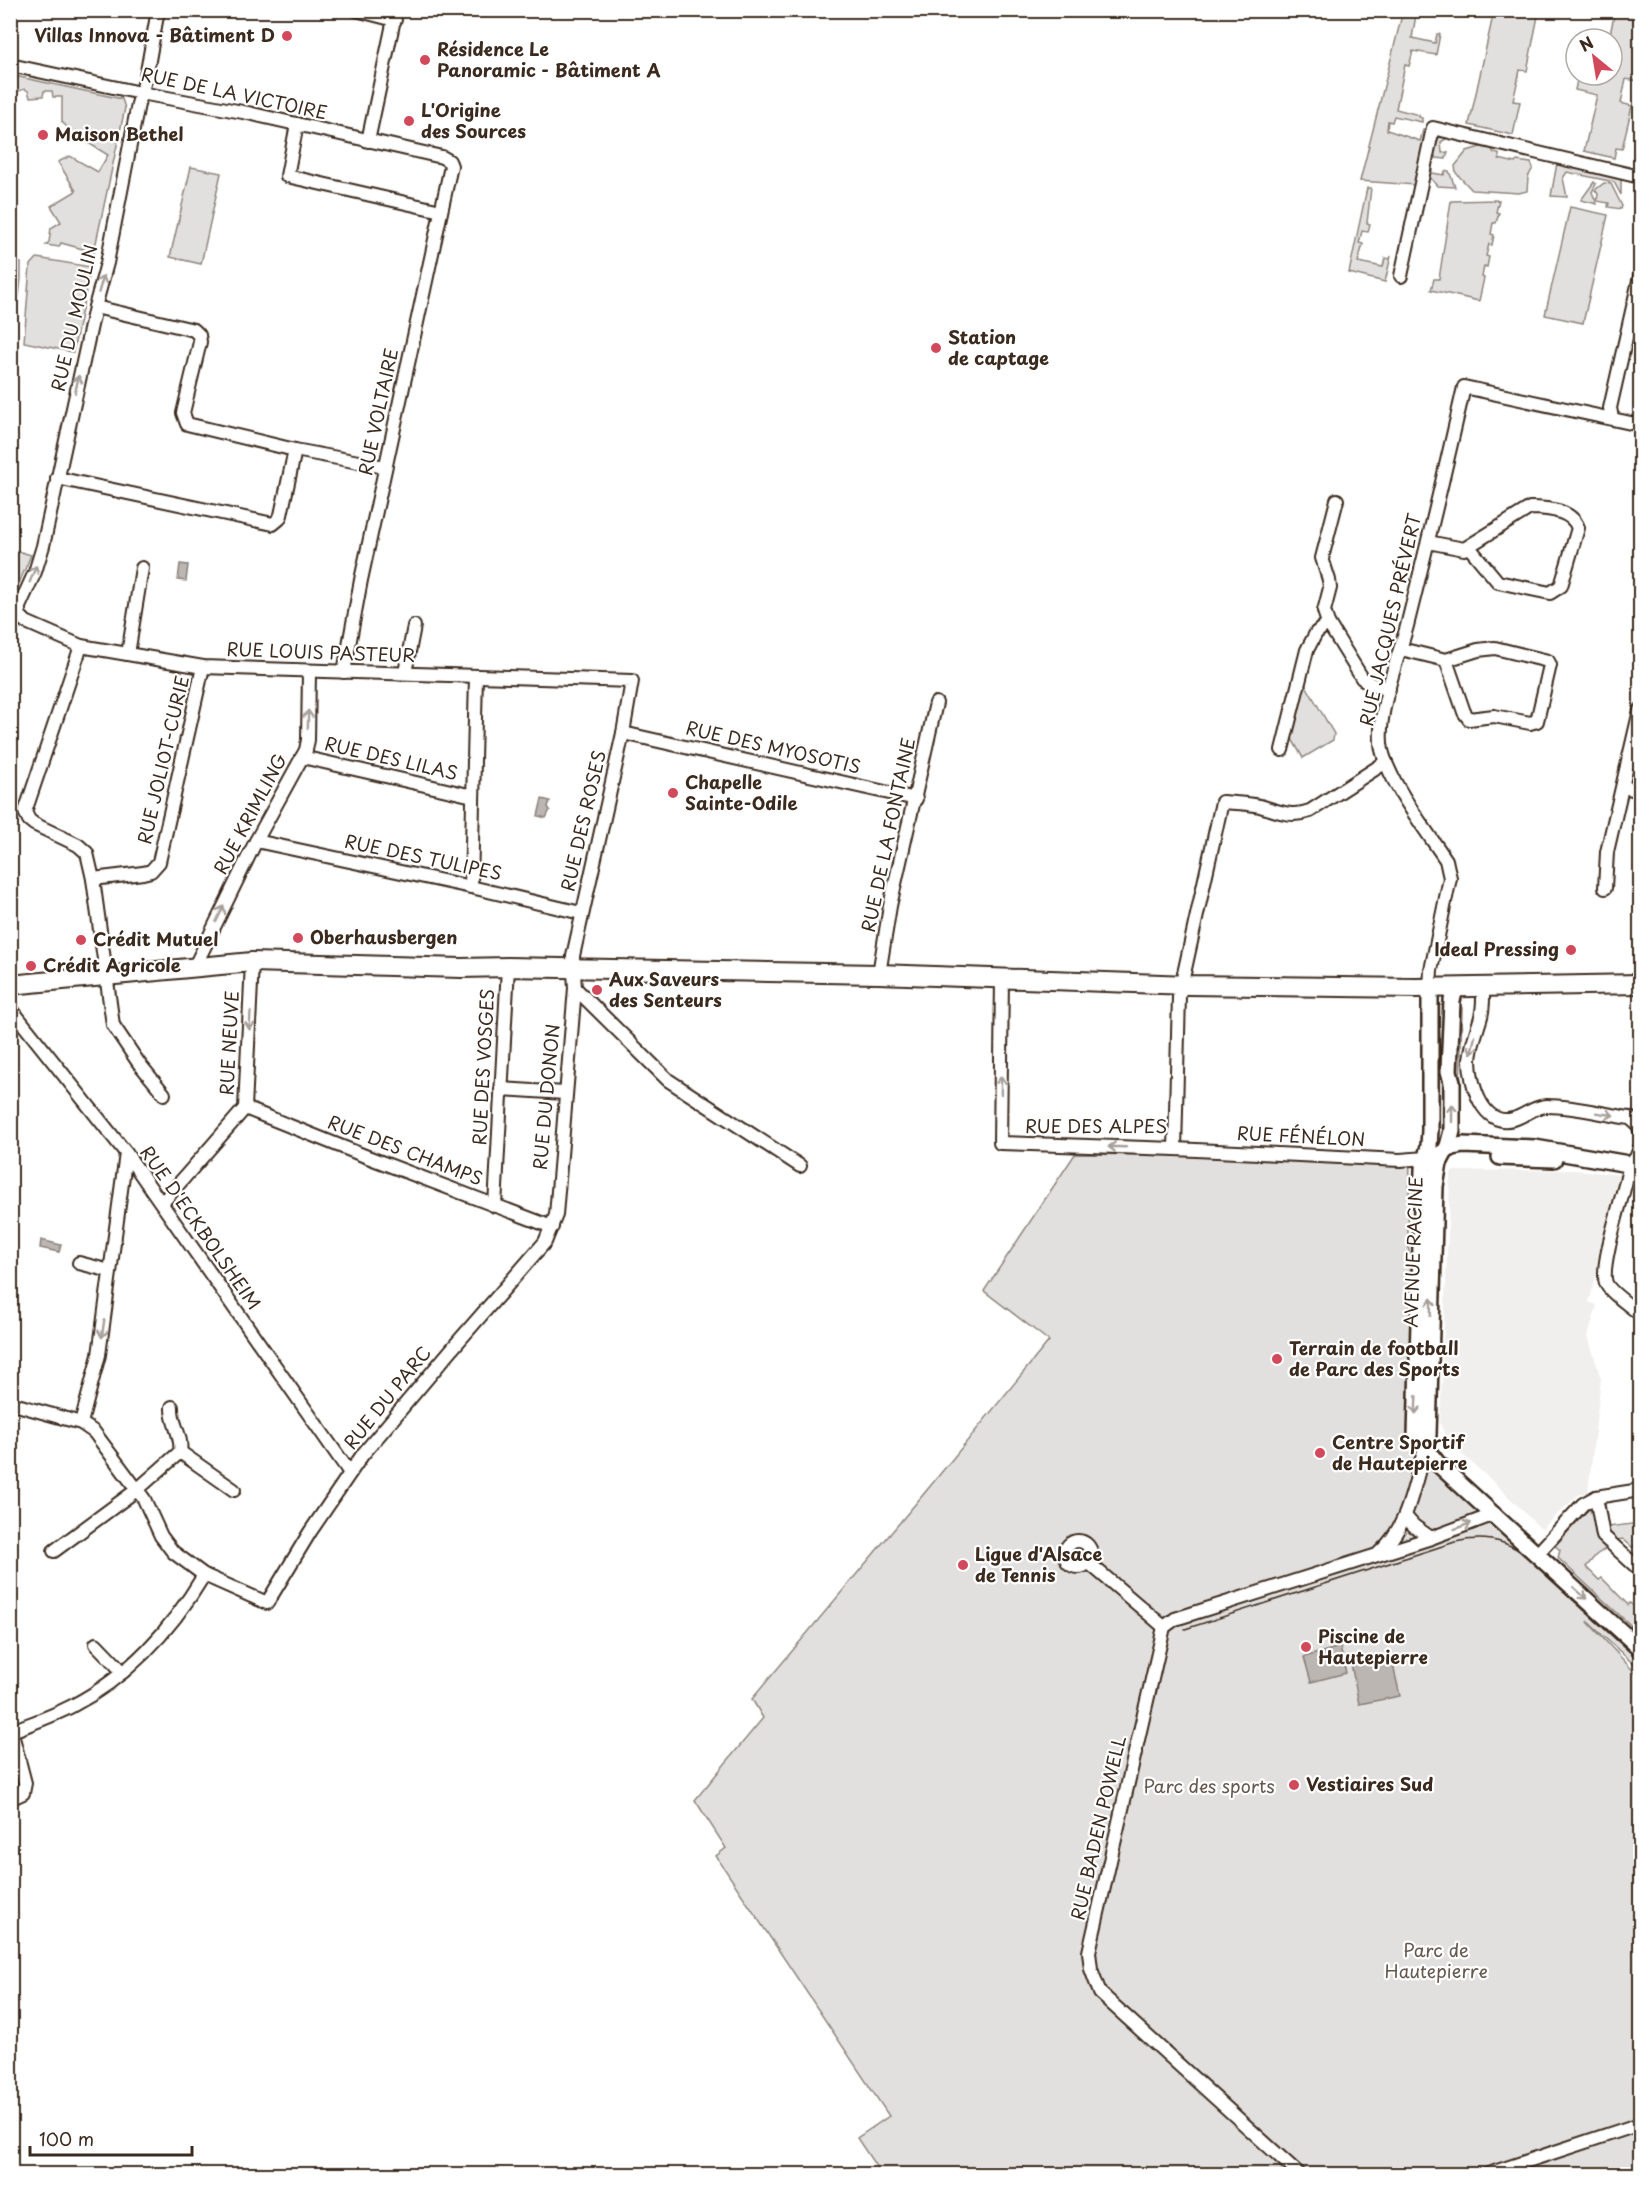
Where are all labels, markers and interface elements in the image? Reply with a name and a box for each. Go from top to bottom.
place label: Villas Innova - Bâtiment D [34,21,275,48]
north arrow [1564,27,1624,87]
marker: Villas Innova - Bâtiment D [280,29,294,43]
text: N [1575,30,1597,57]
place label: Résidence Le Panoramic - Bâtiment A [437,35,661,83]
marker: Résidence Le Panoramic - Bâtiment A [418,53,432,67]
street label: RUE DE LA VICTOIRE [139,60,330,125]
place label: L'Origine des Sources [421,96,526,144]
marker: L'Origine des Sources [402,114,416,128]
place label: Maison Bethel [55,120,183,147]
marker: Maison Bethel [36,128,50,142]
street label: RUE DU MOULIN [44,242,104,394]
one-way arrow [96,275,107,294]
place label: Station de captage [948,323,1049,371]
marker: Station de captage [929,341,943,355]
street label: RUE VOLTAIRE [351,346,404,478]
one-way arrow [72,375,84,394]
street label: RUE JACQUES PRÉVERT [1352,510,1427,729]
one-way arrow [29,566,40,584]
street label: RUE LOUIS PASTEUR [226,635,416,668]
street label: RUE JOLIOT-CURIE [130,673,195,847]
one-way arrow [302,710,314,730]
street label: RUE DES MYOSOTIS [683,713,863,780]
street label: RUE DES LILAS [322,729,461,786]
street label: RUE DE LA FONTAINE [854,735,921,934]
street label: RUE KRIMLING [206,748,293,879]
street label: RUE DES ROSES [553,748,612,894]
place label: Chapelle Sainte-Odile [685,768,798,816]
marker: Chapelle Sainte-Odile [666,786,680,800]
street label: RUE DES TULIPES [342,827,504,886]
one-way arrow [215,905,226,923]
place label: Oberhausbergen [310,923,457,950]
place label: Crédit Mutuel [93,925,218,952]
marker: Oberhausbergen [291,931,305,945]
marker: Crédit Mutuel [74,933,88,947]
place label: Ideal Pressing [1434,935,1559,962]
marker: Ideal Pressing [1564,943,1578,957]
place label: Crédit Agricole [43,951,181,978]
marker: Crédit Agricole [24,959,38,973]
place label: Aux Saveurs des Senteurs [609,965,722,1013]
marker: Aux Saveurs des Senteurs [590,983,604,997]
street label: RUE DES VOSGES [465,988,500,1146]
street label: RUE NEUVE [212,990,245,1096]
one-way arrow [244,1010,255,1030]
street label: RUE DU DONON [526,1023,565,1171]
one-way arrow [1467,1034,1478,1054]
one-way arrow [995,1075,1006,1095]
one-way arrow [1446,1103,1458,1123]
street label: RUE DES CHAMPS [324,1108,487,1192]
one-way arrow [1595,1109,1615,1120]
street label: RUE DES ALPES [1025,1112,1167,1139]
street label: RUE FÉNÉLON [1236,1119,1366,1152]
street label: RUE D'ECKBOLSHEIM [134,1140,268,1314]
one-way arrow [1107,1142,1127,1153]
street label: AVENUE RACINE [1396,1176,1429,1328]
one-way arrow [1426,1298,1437,1318]
one-way arrow [97,1318,108,1338]
place label: Terrain de football de Parc des Sports [1289,1334,1460,1382]
street label: RUE DU PARC [337,1340,437,1454]
marker: Terrain de football de Parc des Sports [1270,1352,1284,1366]
one-way arrow [1410,1394,1422,1414]
place label: Centre Sportif de Hautepierre [1332,1428,1468,1476]
marker: Centre Sportif de Hautepierre [1313,1446,1327,1460]
one-way arrow [1453,1520,1472,1531]
place label: Ligue d'Alsace de Tennis [975,1540,1103,1588]
marker: Ligue d'Alsace de Tennis [956,1558,970,1572]
one-way arrow [1572,1586,1587,1600]
place label: Piscine de Hautepierre [1318,1622,1428,1670]
marker: Piscine de Hautepierre [1299,1640,1313,1654]
street label: RUE BADEN POWELL [1063,1733,1132,1923]
place label: Vestiaires Sud [1306,1770,1433,1797]
park label: Parc des sports [1143,1772,1275,1799]
marker: Vestiaires Sud [1287,1778,1301,1792]
park label: Parc de Hautepierre [1385,1936,1487,1984]
scale bar [30,2119,192,2157]
text: 100 m [39,2125,94,2152]

